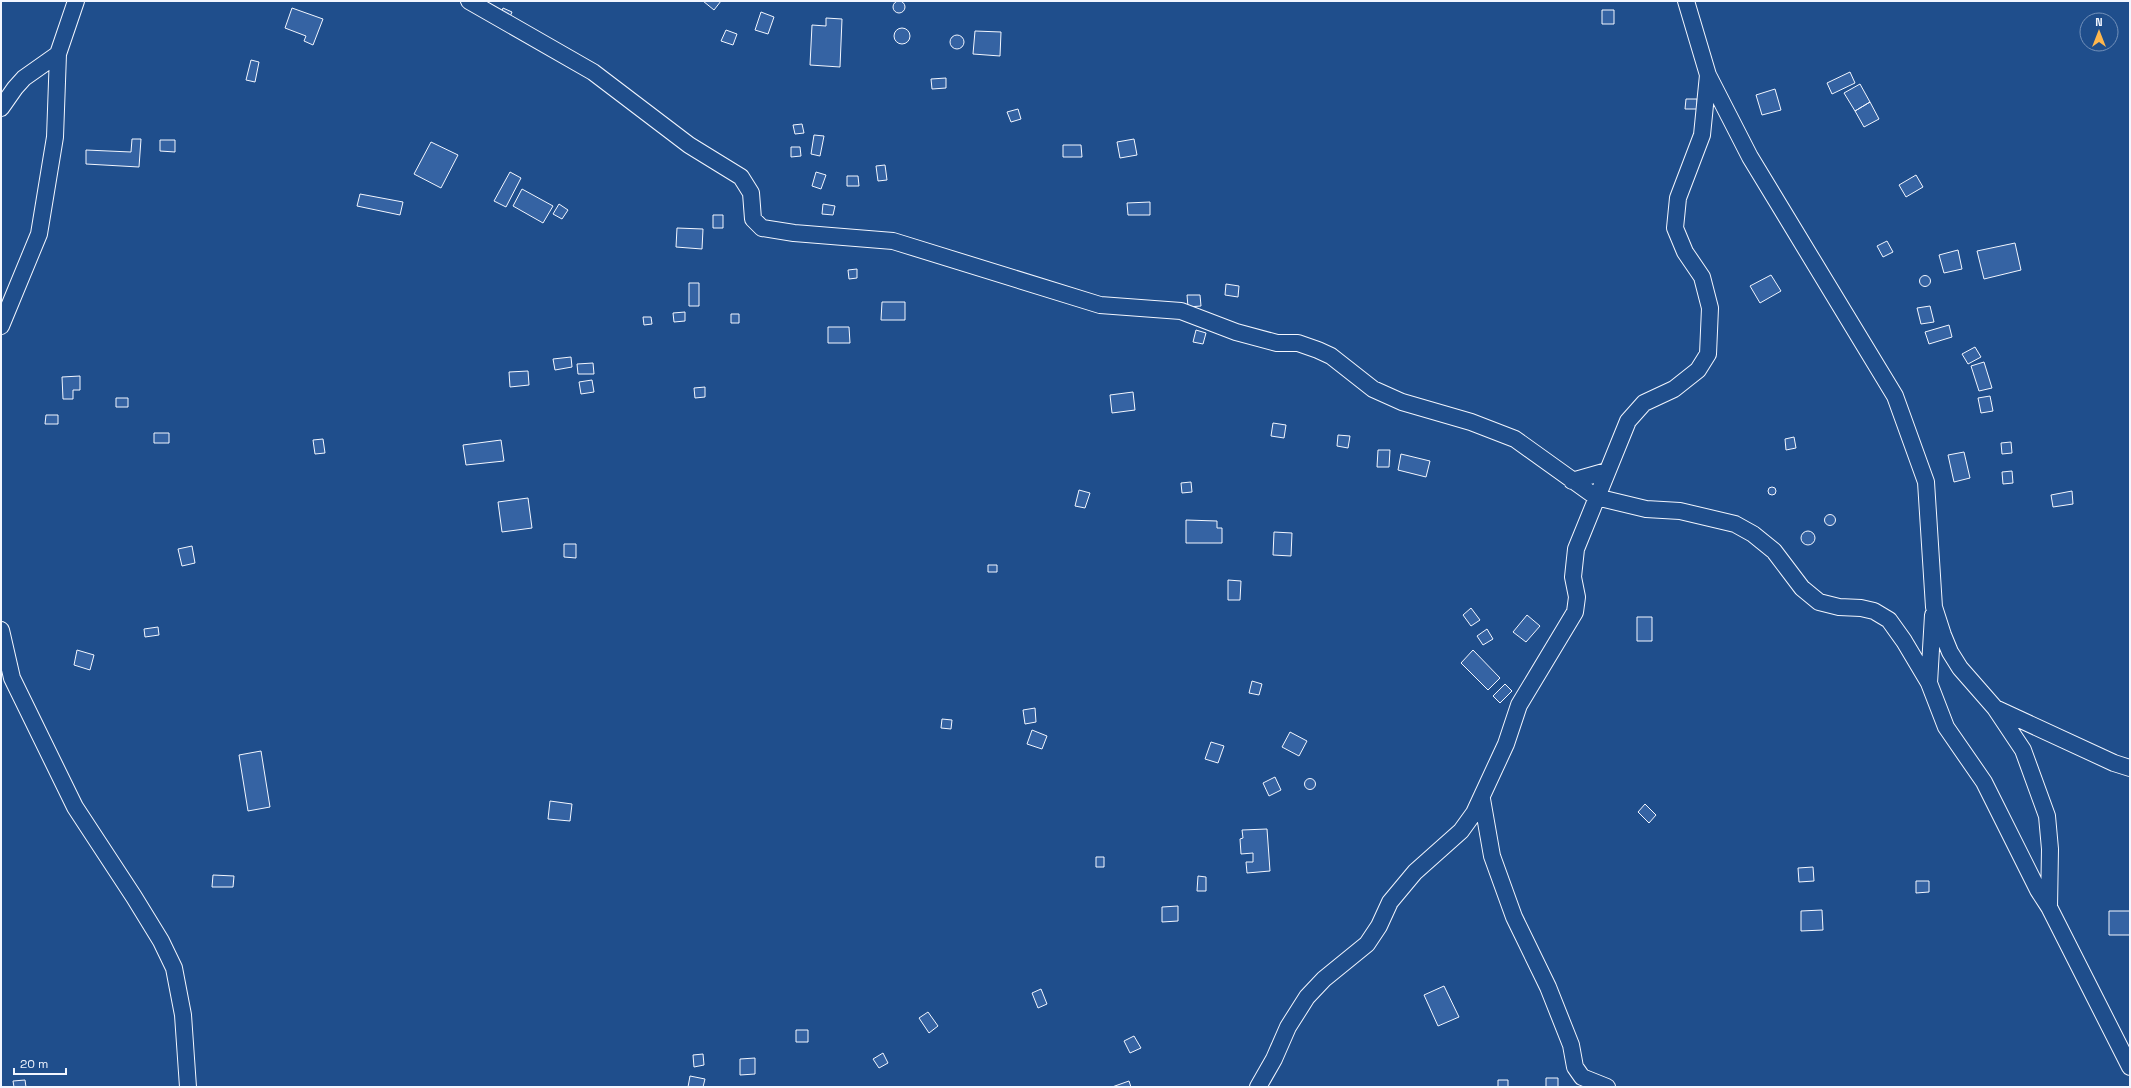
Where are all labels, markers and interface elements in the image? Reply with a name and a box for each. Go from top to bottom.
north arrow [2079,12,2119,52]
text: N [2095,15,2103,29]
scale bar [14,1050,66,1076]
text: 20 m [20,1056,48,1072]

